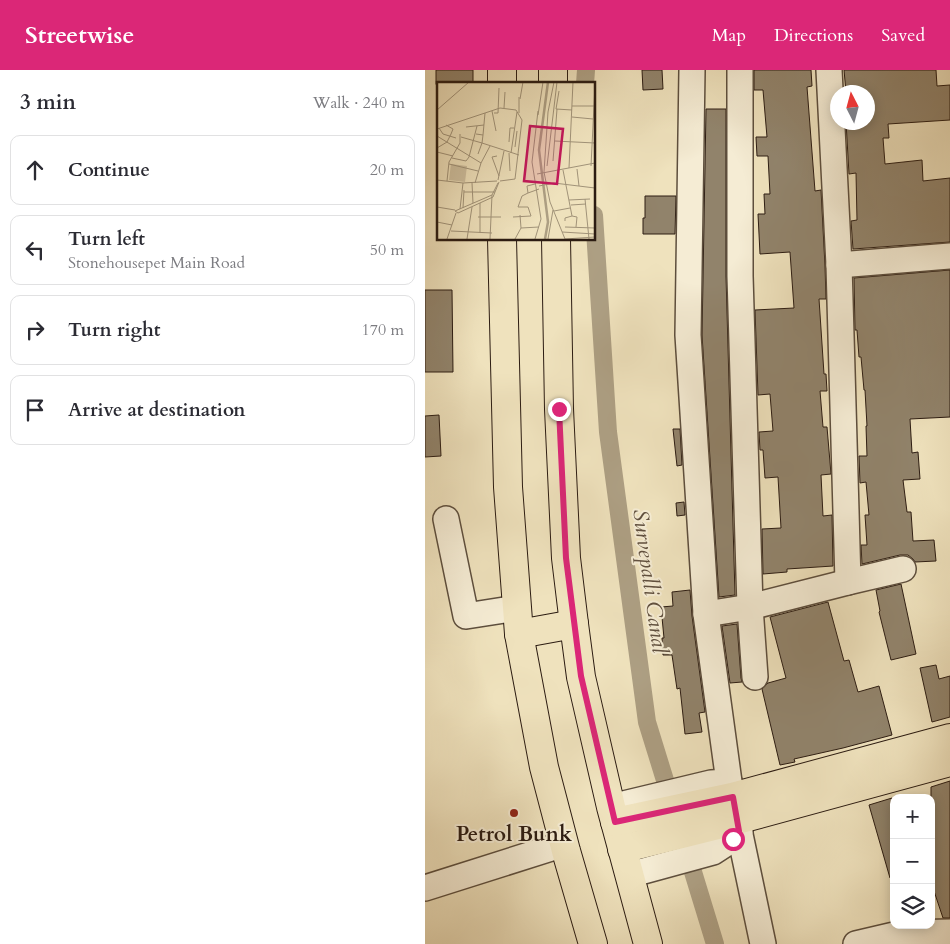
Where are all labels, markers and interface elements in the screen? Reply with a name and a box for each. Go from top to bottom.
text: Streetwise [25,19,134,52]
text: Map [712,23,746,48]
text: Directions [774,23,853,48]
text: Saved [881,23,925,48]
inset map [437,82,595,240]
north arrow [830,85,875,130]
text: 3 min [20,88,76,117]
text: Walk · 240 m [313,92,405,114]
icon: ahead [21,156,49,184]
text: Continue [68,157,150,183]
text: 20 m [370,159,404,181]
text: Turn left [68,226,145,252]
icon: left [21,236,49,264]
text: 50 m [370,239,404,261]
text: Stonehousepet Main Road [68,252,245,274]
icon: right [21,316,49,344]
text: Turn right [68,317,160,343]
text: 170 m [362,319,404,341]
icon: arrive [21,396,49,424]
text: Arrive at destination [68,397,245,423]
route end [548,398,571,421]
water label: Survepalli Canal [625,507,675,656]
map controls [890,794,935,929]
button: + [890,794,935,839]
marker: Petrol Bunk [508,807,520,819]
place label: Petrol Bunk [456,820,572,849]
route start [722,828,745,851]
button: − [890,839,935,884]
button: layers [890,884,935,929]

